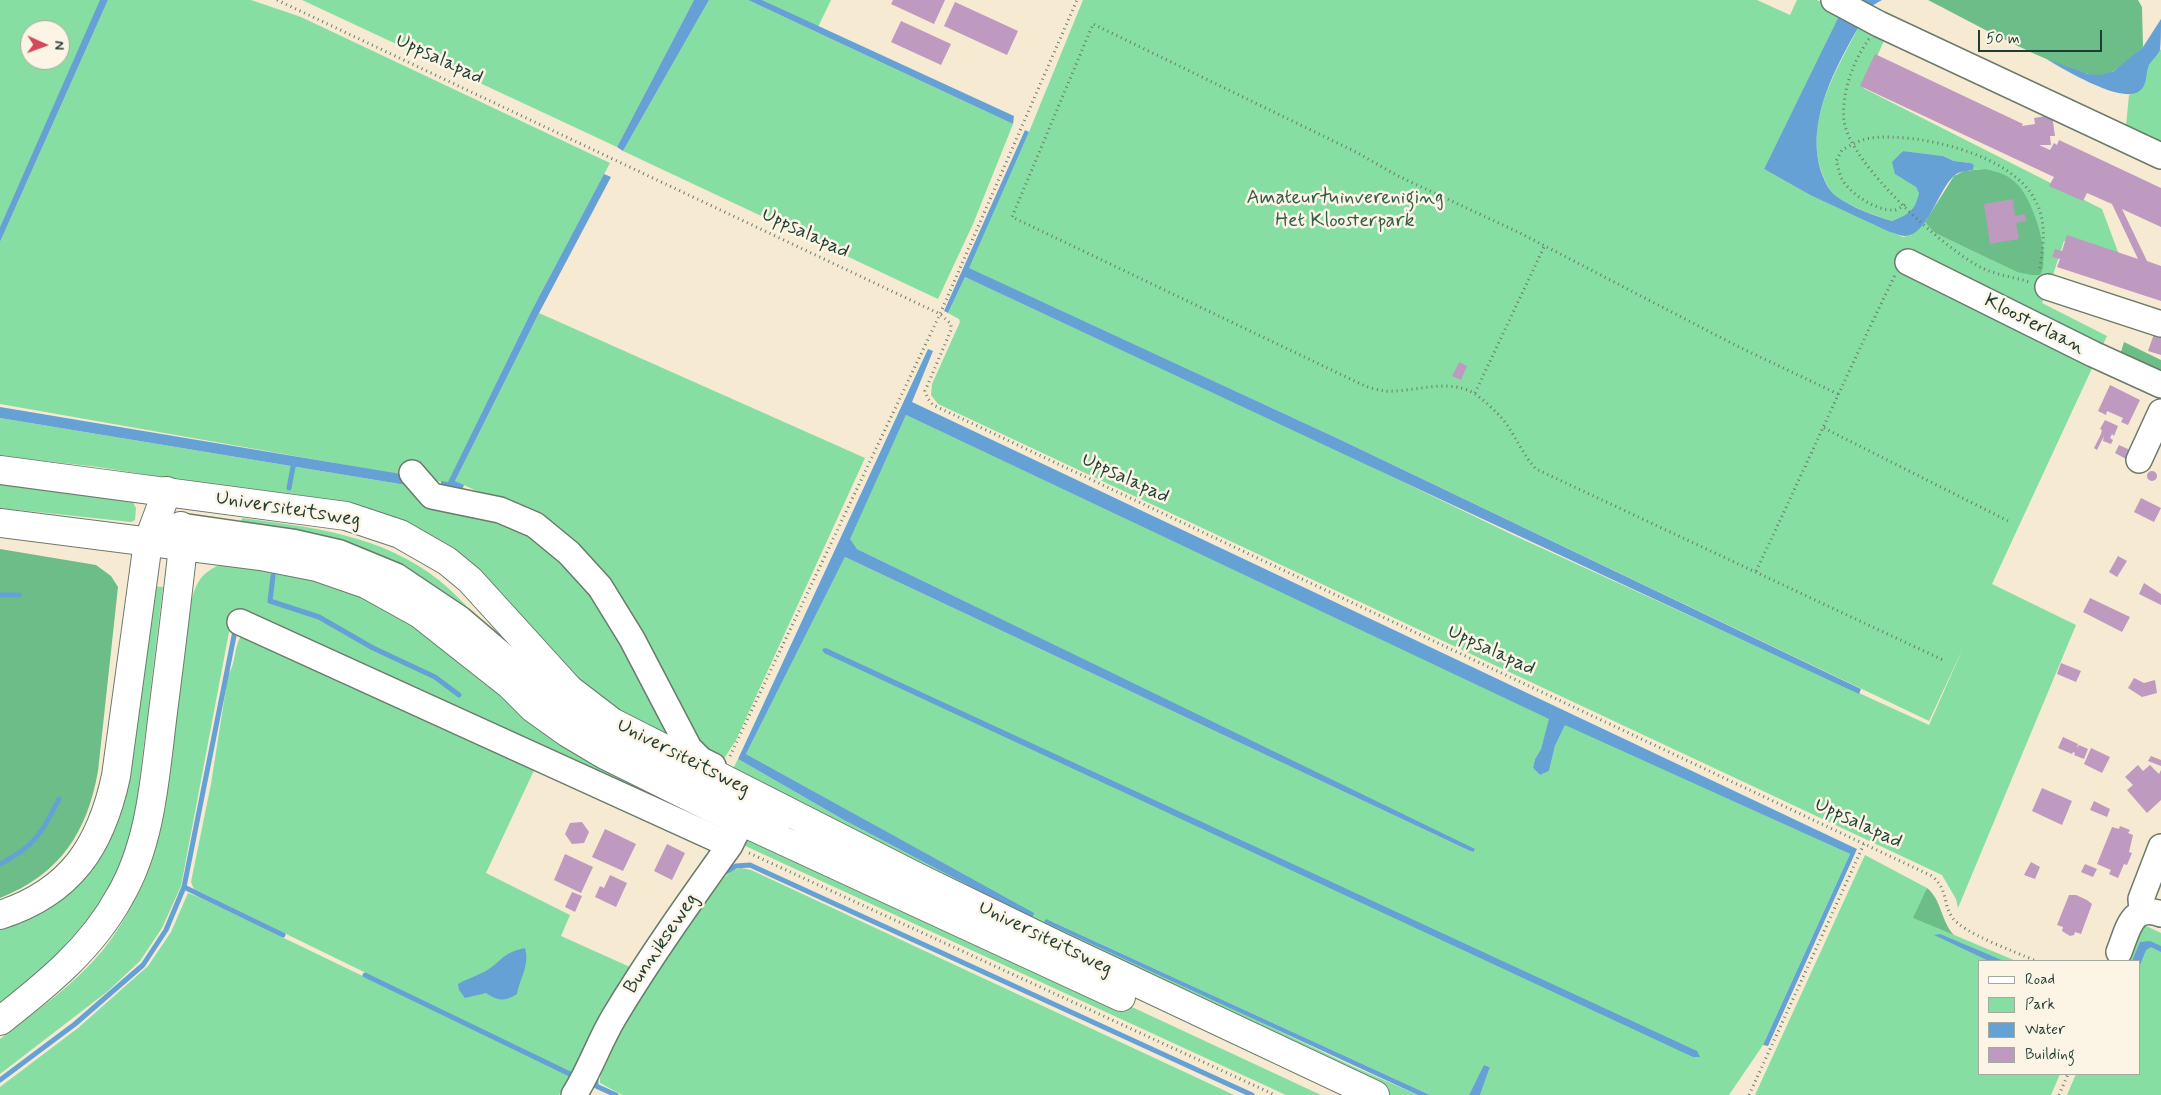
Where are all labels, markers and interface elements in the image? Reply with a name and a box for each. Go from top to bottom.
north arrow [20,20,70,70]
scale bar [1981,20,2105,52]
street label: Uppsalapad [391,29,487,91]
text: 50 m [1986,29,2020,49]
text: N [50,41,68,50]
park label: Amateurtuinvereniging Het Kloosterpark [1246,187,1444,234]
street label: Uppsalapad [757,203,853,265]
street label: Kloosterlaan [1980,289,2088,361]
street label: Uppsalapad [1077,448,1173,510]
street label: Universiteitsweg [214,487,362,533]
street label: Uppsalapad [1443,620,1539,682]
street label: Universiteitsweg [612,714,754,802]
street label: Uppsalapad [1810,793,1906,855]
street label: Bunnikseweg [620,889,704,999]
street label: Universiteitsweg [974,896,1116,982]
legend [1978,960,2141,1075]
text: Road [2025,970,2055,990]
text: Park [2025,995,2055,1015]
text: Water [2025,1020,2065,1040]
text: Building [2025,1045,2075,1065]

